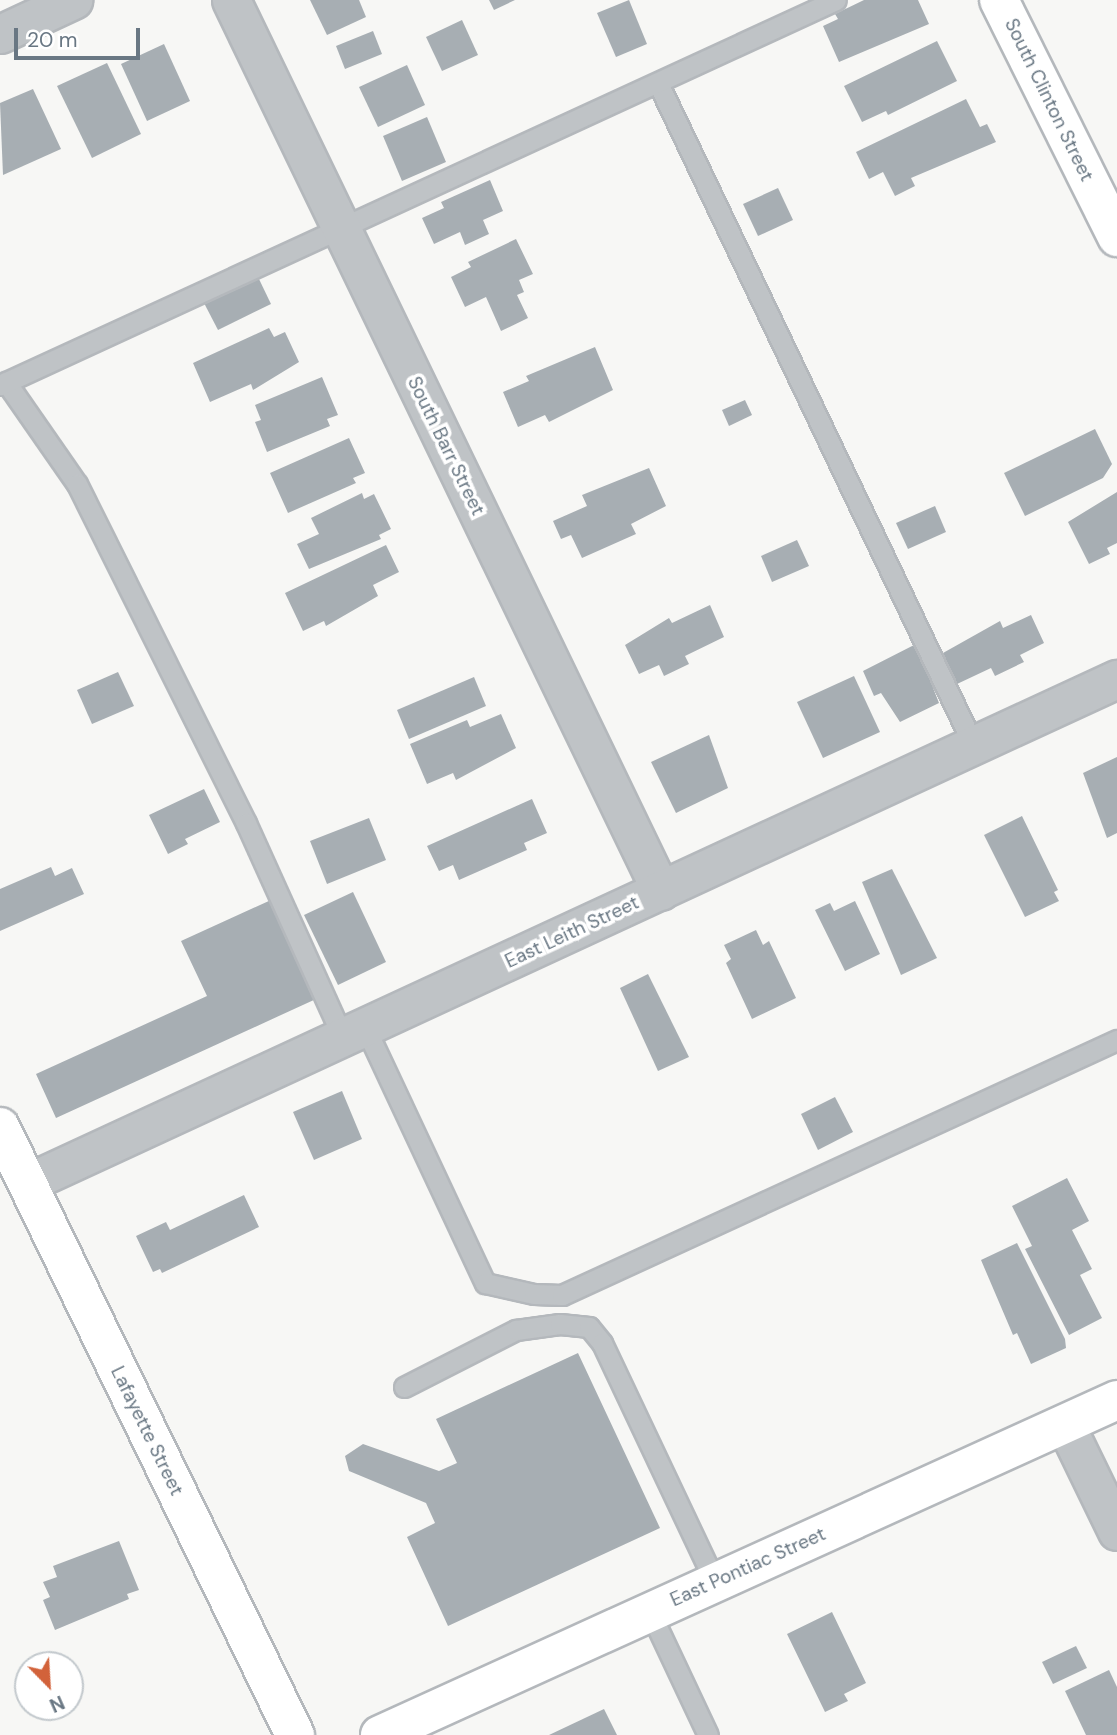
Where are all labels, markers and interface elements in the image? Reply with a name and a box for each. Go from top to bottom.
scale bar [18,14,144,58]
street label: South Clinton Street [1000,15,1098,185]
text: 20 m [27,26,78,54]
street label: South Barr Street [403,373,489,519]
street label: East Leith Street [502,891,642,973]
street label: Lafayette Street [106,1363,188,1499]
street label: East Pontiac Street [667,1523,829,1611]
north arrow [14,1651,84,1721]
text: N [46,1690,68,1718]

